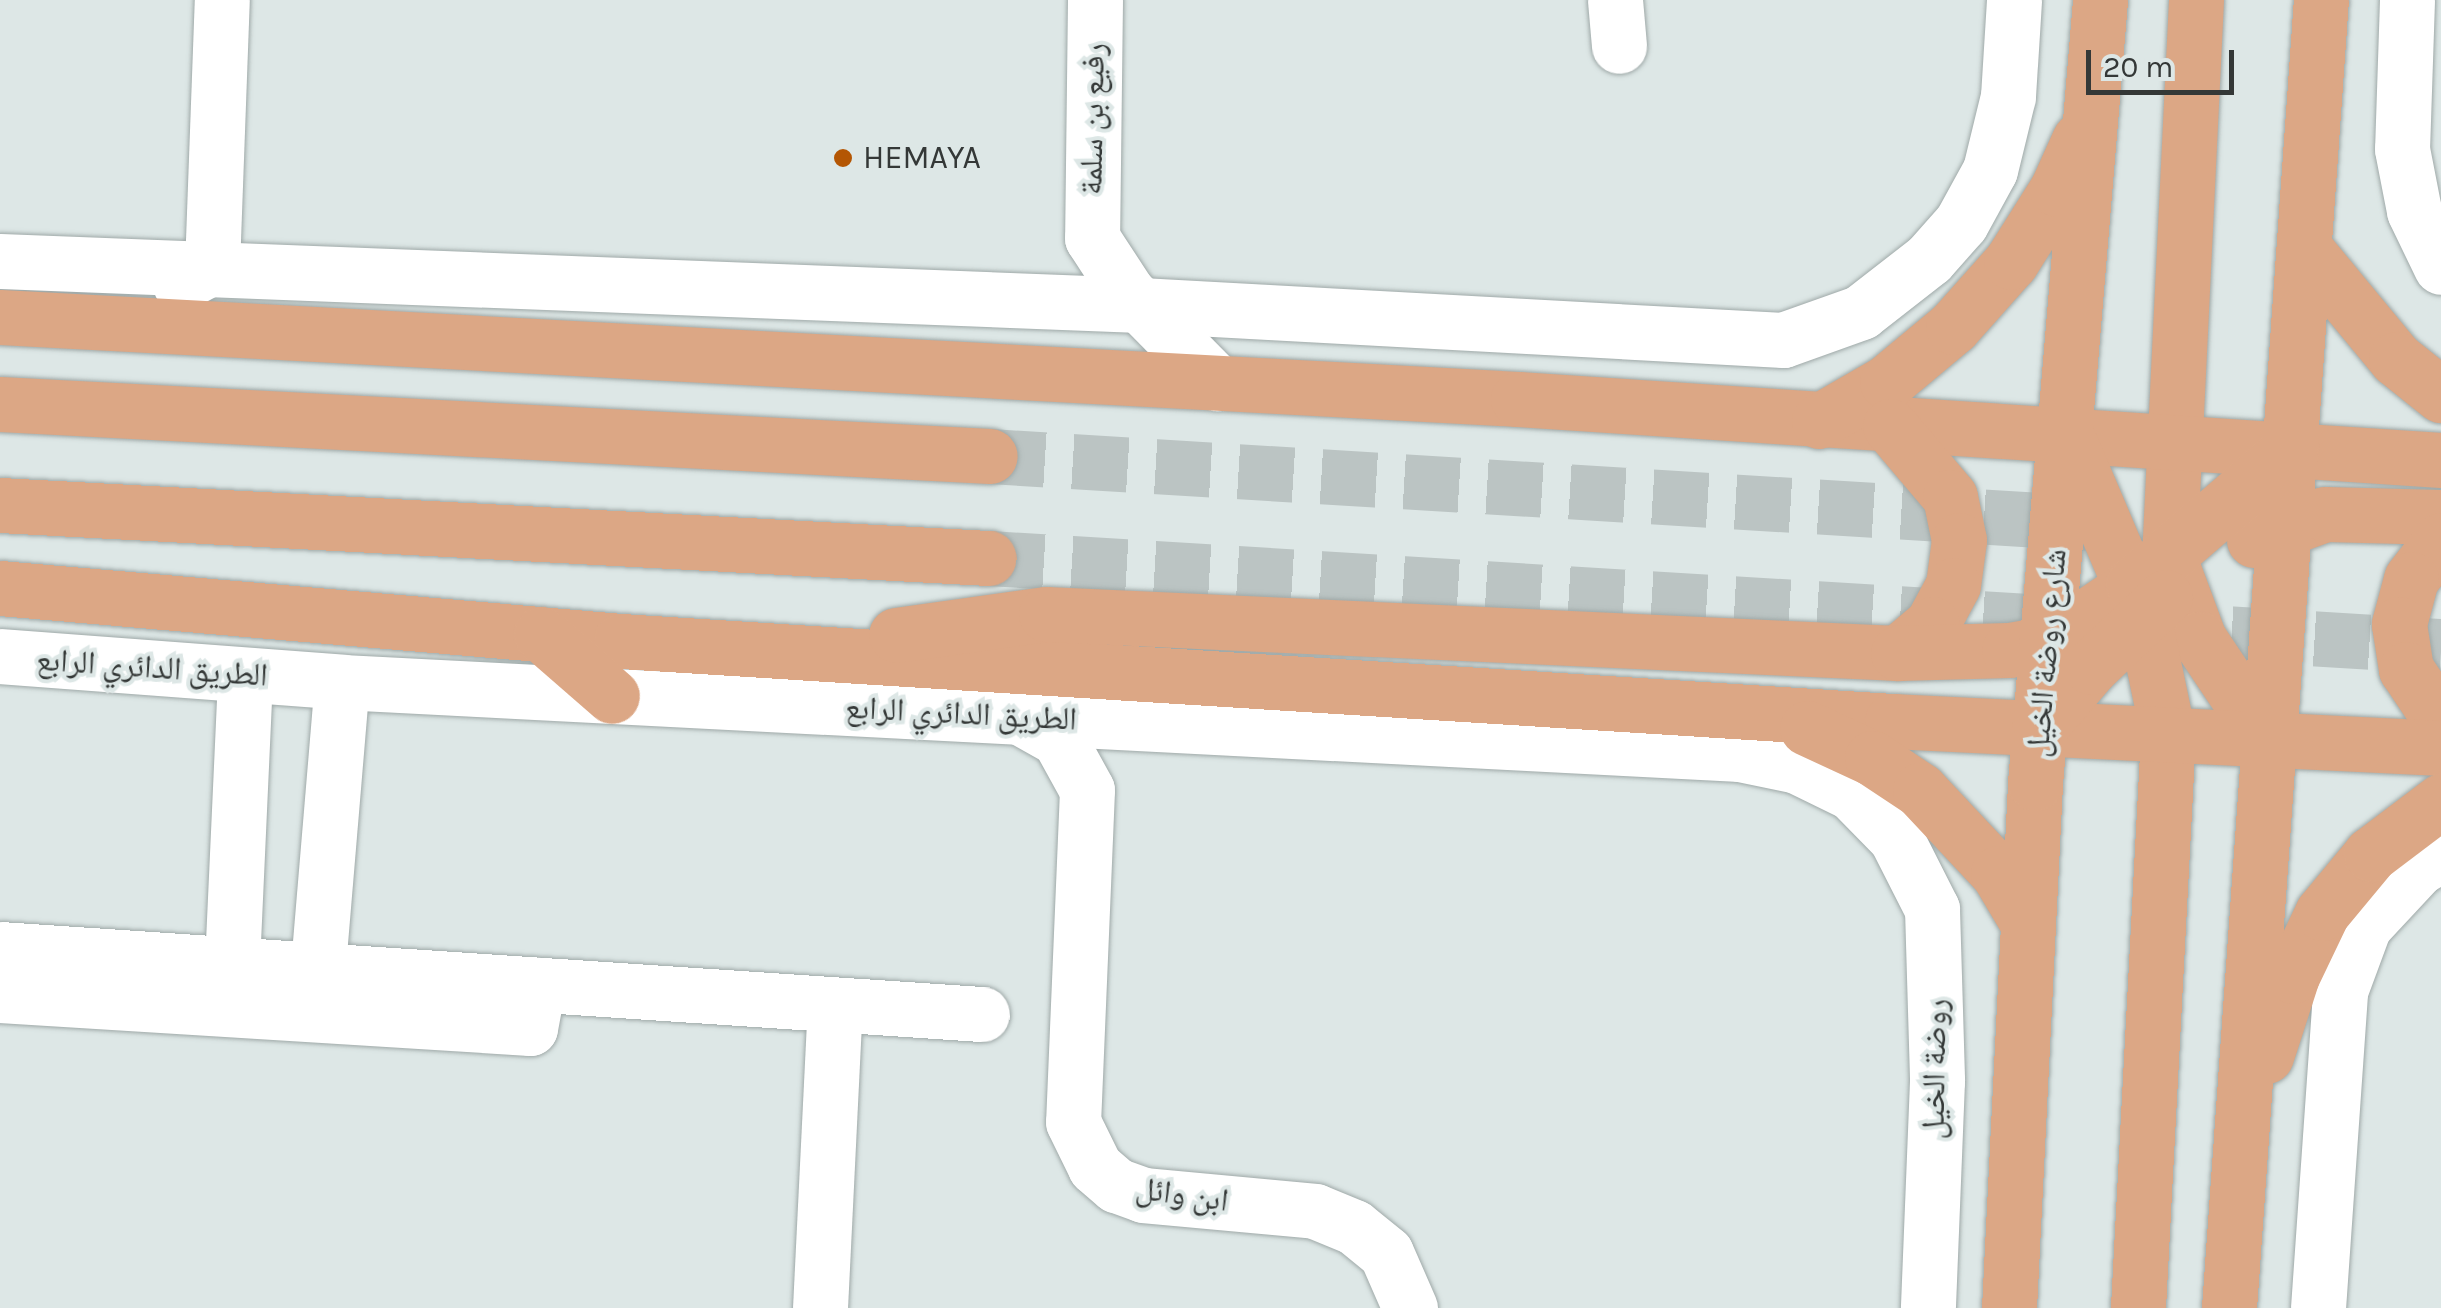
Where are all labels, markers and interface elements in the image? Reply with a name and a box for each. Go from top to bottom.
scale bar [2091,30,2238,92]
street label: رفيع بن سلمة [1072,43,1114,195]
text: 20 m [2103,49,2173,85]
place label: HEMAYA [863,139,981,177]
marker: HEMAYA [832,147,854,169]
street label: شارع روضة الخيل [2019,547,2075,759]
street label: الطريق الدائري الرابع [35,641,269,695]
street label: الطريق الدائري الرابع [844,689,1078,739]
street label: روضة الخيل [1915,998,1955,1140]
street label: ابن وائل [1133,1170,1231,1220]

